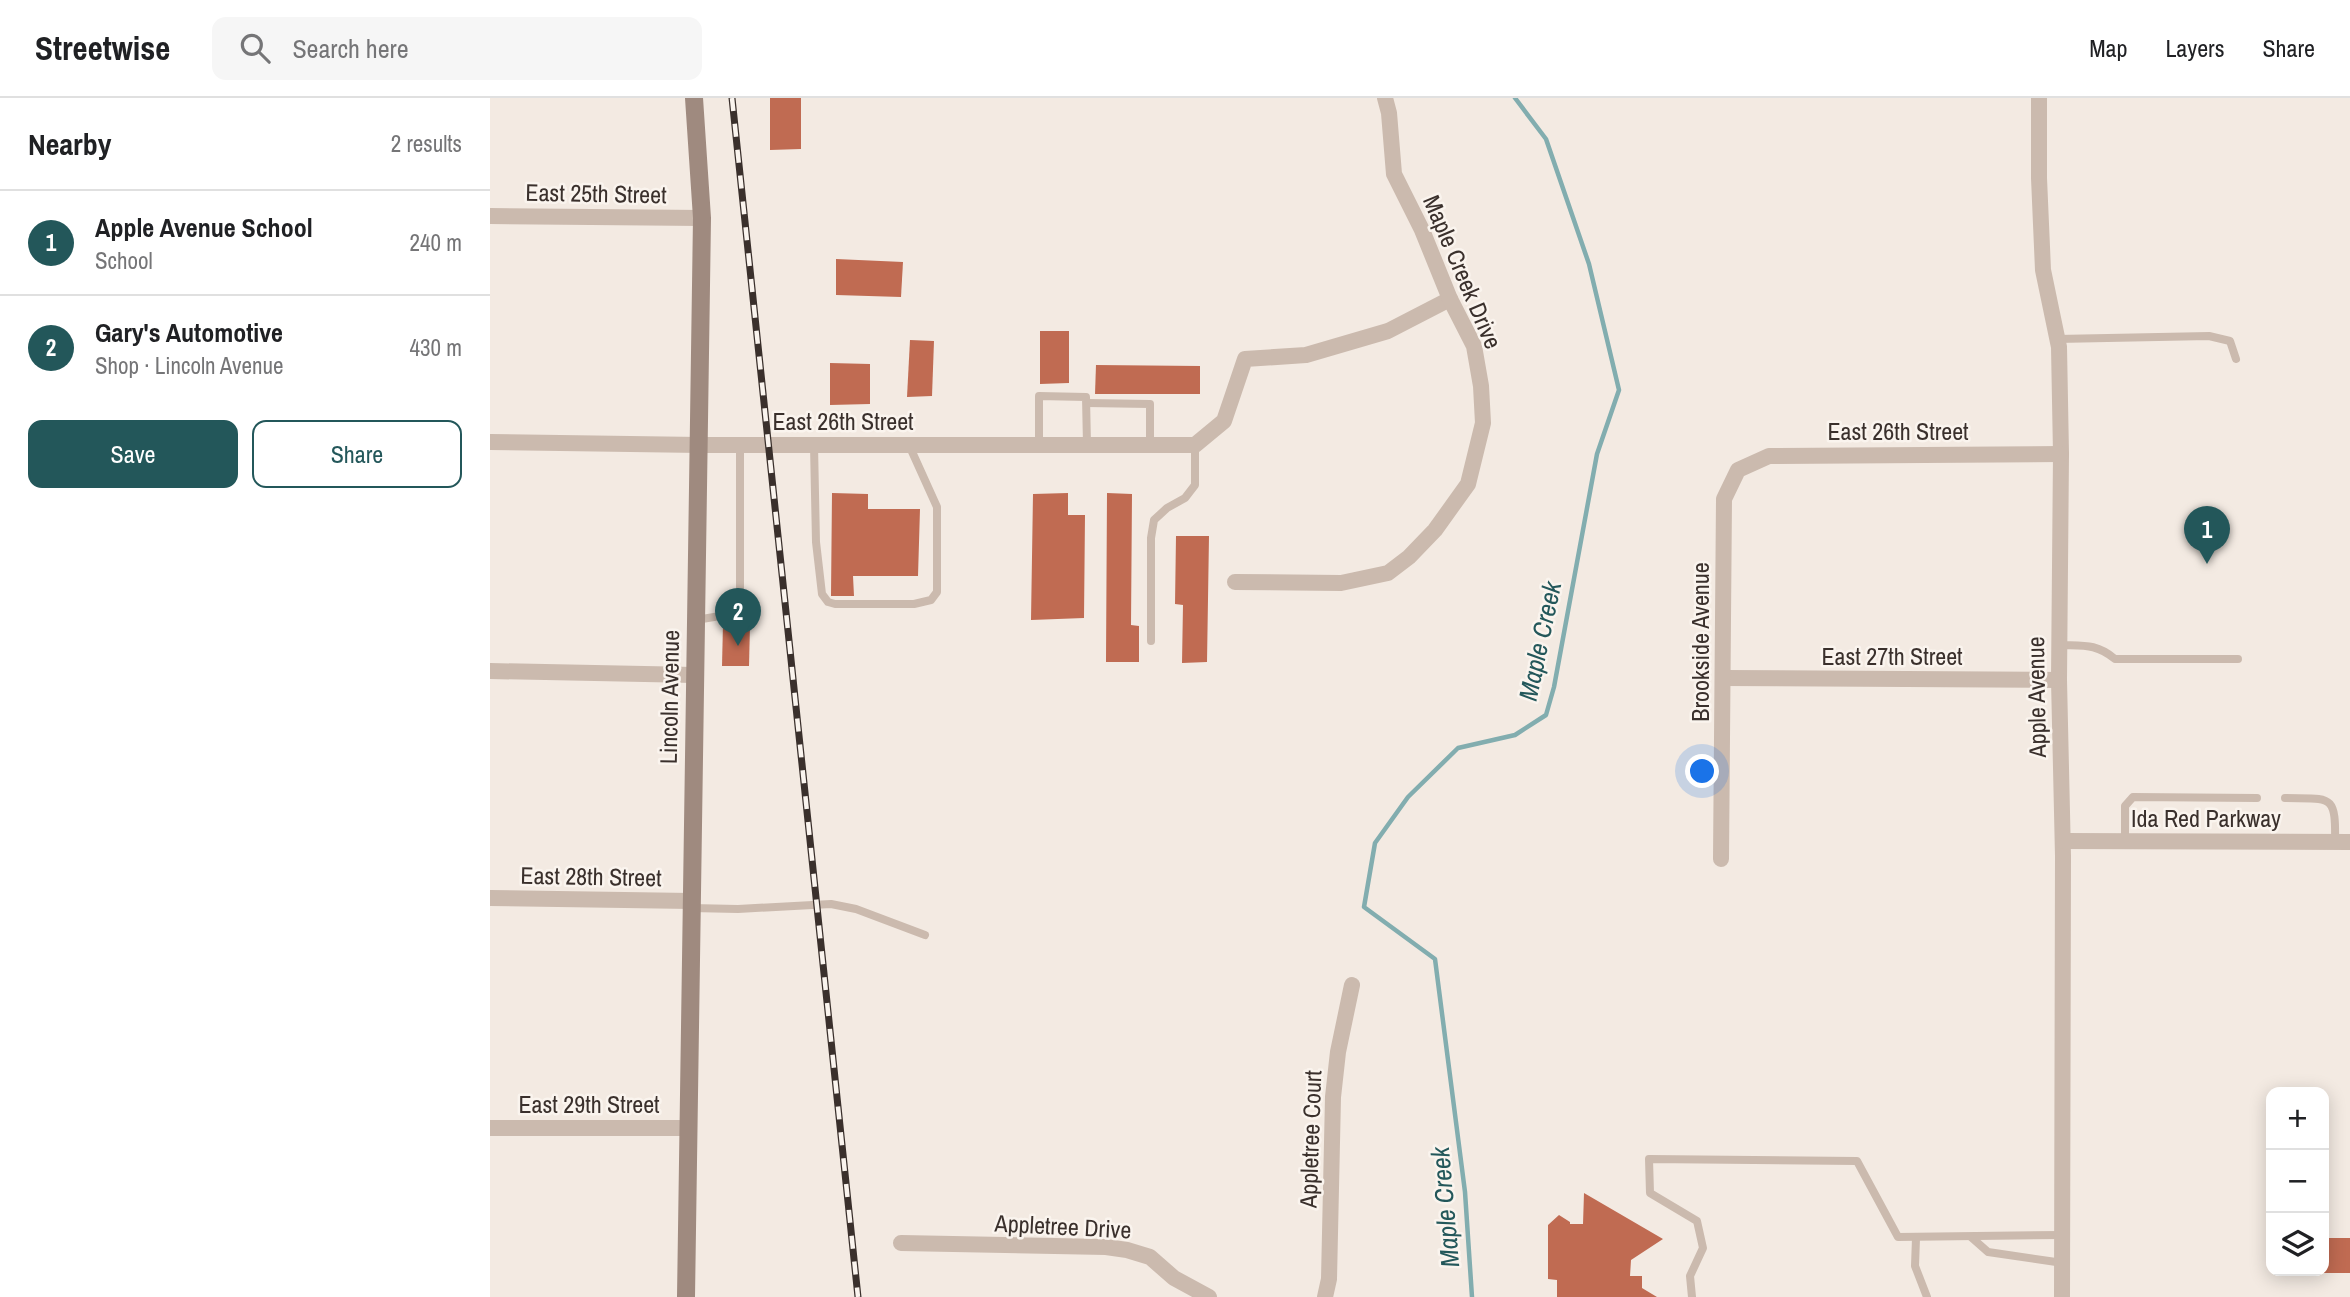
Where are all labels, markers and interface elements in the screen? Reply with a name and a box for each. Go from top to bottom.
search box [212,17,702,80]
text: Streetwise [35,26,170,70]
icon: search [236,29,274,67]
text: Search here [292,31,409,66]
text: Map [2089,32,2127,64]
text: Layers [2165,32,2224,64]
text: Share [2262,32,2315,64]
text: Nearby [28,124,111,164]
text: 2 results [391,128,462,159]
street label: East 25th Street [525,176,667,210]
street label: Maple Creek Drive [1416,190,1510,353]
text: Apple Avenue School [95,210,313,245]
text: 1 [46,227,56,258]
text: 240 m [410,227,462,258]
text: School [95,245,153,276]
text: Gary's Automotive [95,315,283,350]
text: 2 [46,332,56,363]
text: 430 m [410,332,462,363]
text: Shop · Lincoln Avenue [95,350,283,381]
street label: East 26th Street [772,405,914,437]
street label: East 26th Street [1827,415,1969,447]
button: Save [28,420,238,488]
button: Share [252,420,462,488]
pin: 1 [2184,506,2230,564]
street label: Brookside Avenue [1684,562,1716,722]
water label: Maple Creek [1510,577,1569,704]
pin: 2 [715,588,761,646]
street label: Lincoln Avenue [652,630,686,764]
street label: Apple Avenue [2019,636,2053,759]
street label: East 27th Street [1821,640,1963,672]
your location [1685,754,1719,788]
street label: Ida Red Parkway [2131,802,2281,834]
street label: East 28th Street [520,859,662,893]
street label: Appletree Court [1292,1069,1328,1209]
map controls [2266,1087,2329,1276]
button: + [2266,1087,2329,1150]
street label: East 29th Street [518,1088,660,1120]
water label: Maple Creek [1422,1144,1467,1269]
button: − [2266,1150,2329,1213]
street label: Appletree Drive [993,1206,1132,1246]
button: layers [2266,1213,2329,1276]

